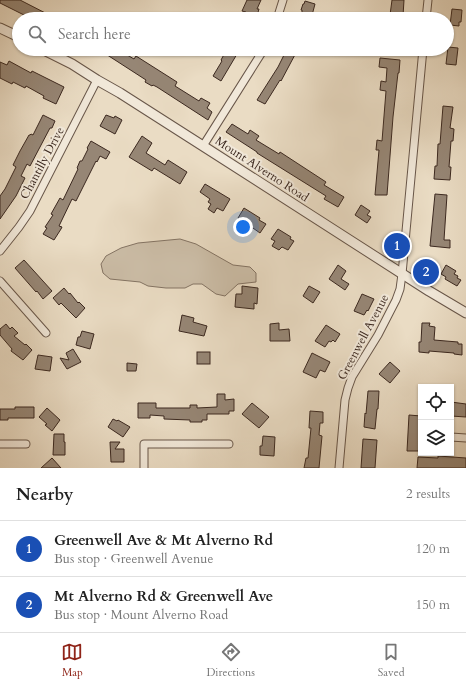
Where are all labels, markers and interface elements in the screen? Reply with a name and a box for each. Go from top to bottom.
search box [12,12,454,56]
icon: search [26,23,48,45]
text: Search here [58,24,131,44]
street label: Chantilly Drive [16,124,68,202]
street label: Mount Alverno Road [212,133,312,206]
your location [233,217,253,237]
pin: 1 [384,231,410,261]
pin: 2 [413,257,439,287]
street label: Greenwell Avenue [334,291,392,383]
map controls [418,384,454,456]
button: locate [418,384,454,420]
button: layers [418,420,454,456]
text: Nearby [16,483,73,506]
text: 2 results [406,485,450,503]
text: Greenwell Ave & Mt Alverno Rd [54,530,273,550]
text: 1 [26,540,32,558]
text: 120 m [416,540,450,558]
text: Bus stop · Greenwell Avenue [54,550,213,568]
text: Mt Alverno Rd & Greenwell Ave [54,586,273,606]
text: 2 [26,596,32,614]
text: 150 m [416,596,450,614]
text: Bus stop · Mount Alverno Road [54,606,228,624]
tab: Map [61,641,83,680]
tab: Directions [206,641,255,680]
tab: Saved [378,641,405,680]

